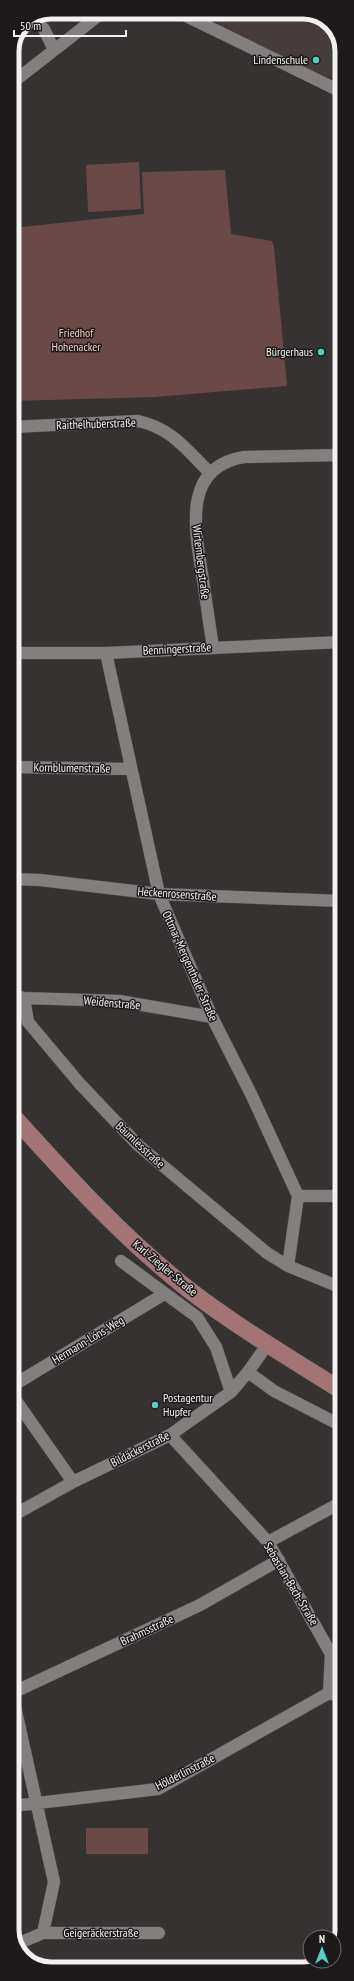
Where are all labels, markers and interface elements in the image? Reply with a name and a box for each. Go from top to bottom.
scale bar [14,12,126,38]
text: 50 m [20,18,41,33]
place label: Lindenschule [253,52,308,67]
marker: Lindenschule [311,55,321,65]
park label: Friedhof Hohenacker [52,325,101,354]
place label: Bürgerhaus [266,344,313,359]
marker: Bürgerhaus [316,347,326,357]
street label: Raithelhuberstraße [56,415,136,432]
street label: Wirtembergstraße [189,524,214,600]
street label: Benningerstraße [142,639,212,658]
street label: Kornblumenstraße [34,759,111,776]
street label: Heckenrosenstraße [137,883,217,904]
street label: Ottmar-Mergenthaler-Straße [159,908,222,1023]
street label: Weidenstraße [83,993,141,1012]
street label: Bäumlesstraße [113,1118,168,1171]
street label: Karl-Ziegler-Straße [130,1236,201,1299]
street label: Hermann-Löns-Weg [49,1312,126,1367]
place label: Postagentur Hupfer [163,1390,213,1419]
marker: Postagentur Hupfer [150,1400,160,1410]
street label: Bildäckerstraße [108,1427,172,1470]
street label: Sebastian-Bach-Straße [261,1539,322,1628]
street label: Brahmsstraße [118,1611,176,1648]
street label: Hölderlinstraße [153,1750,217,1793]
street label: Geigeräckerstraße [63,1925,139,1940]
north arrow [302,1929,342,1969]
text: N [319,1932,325,1946]

